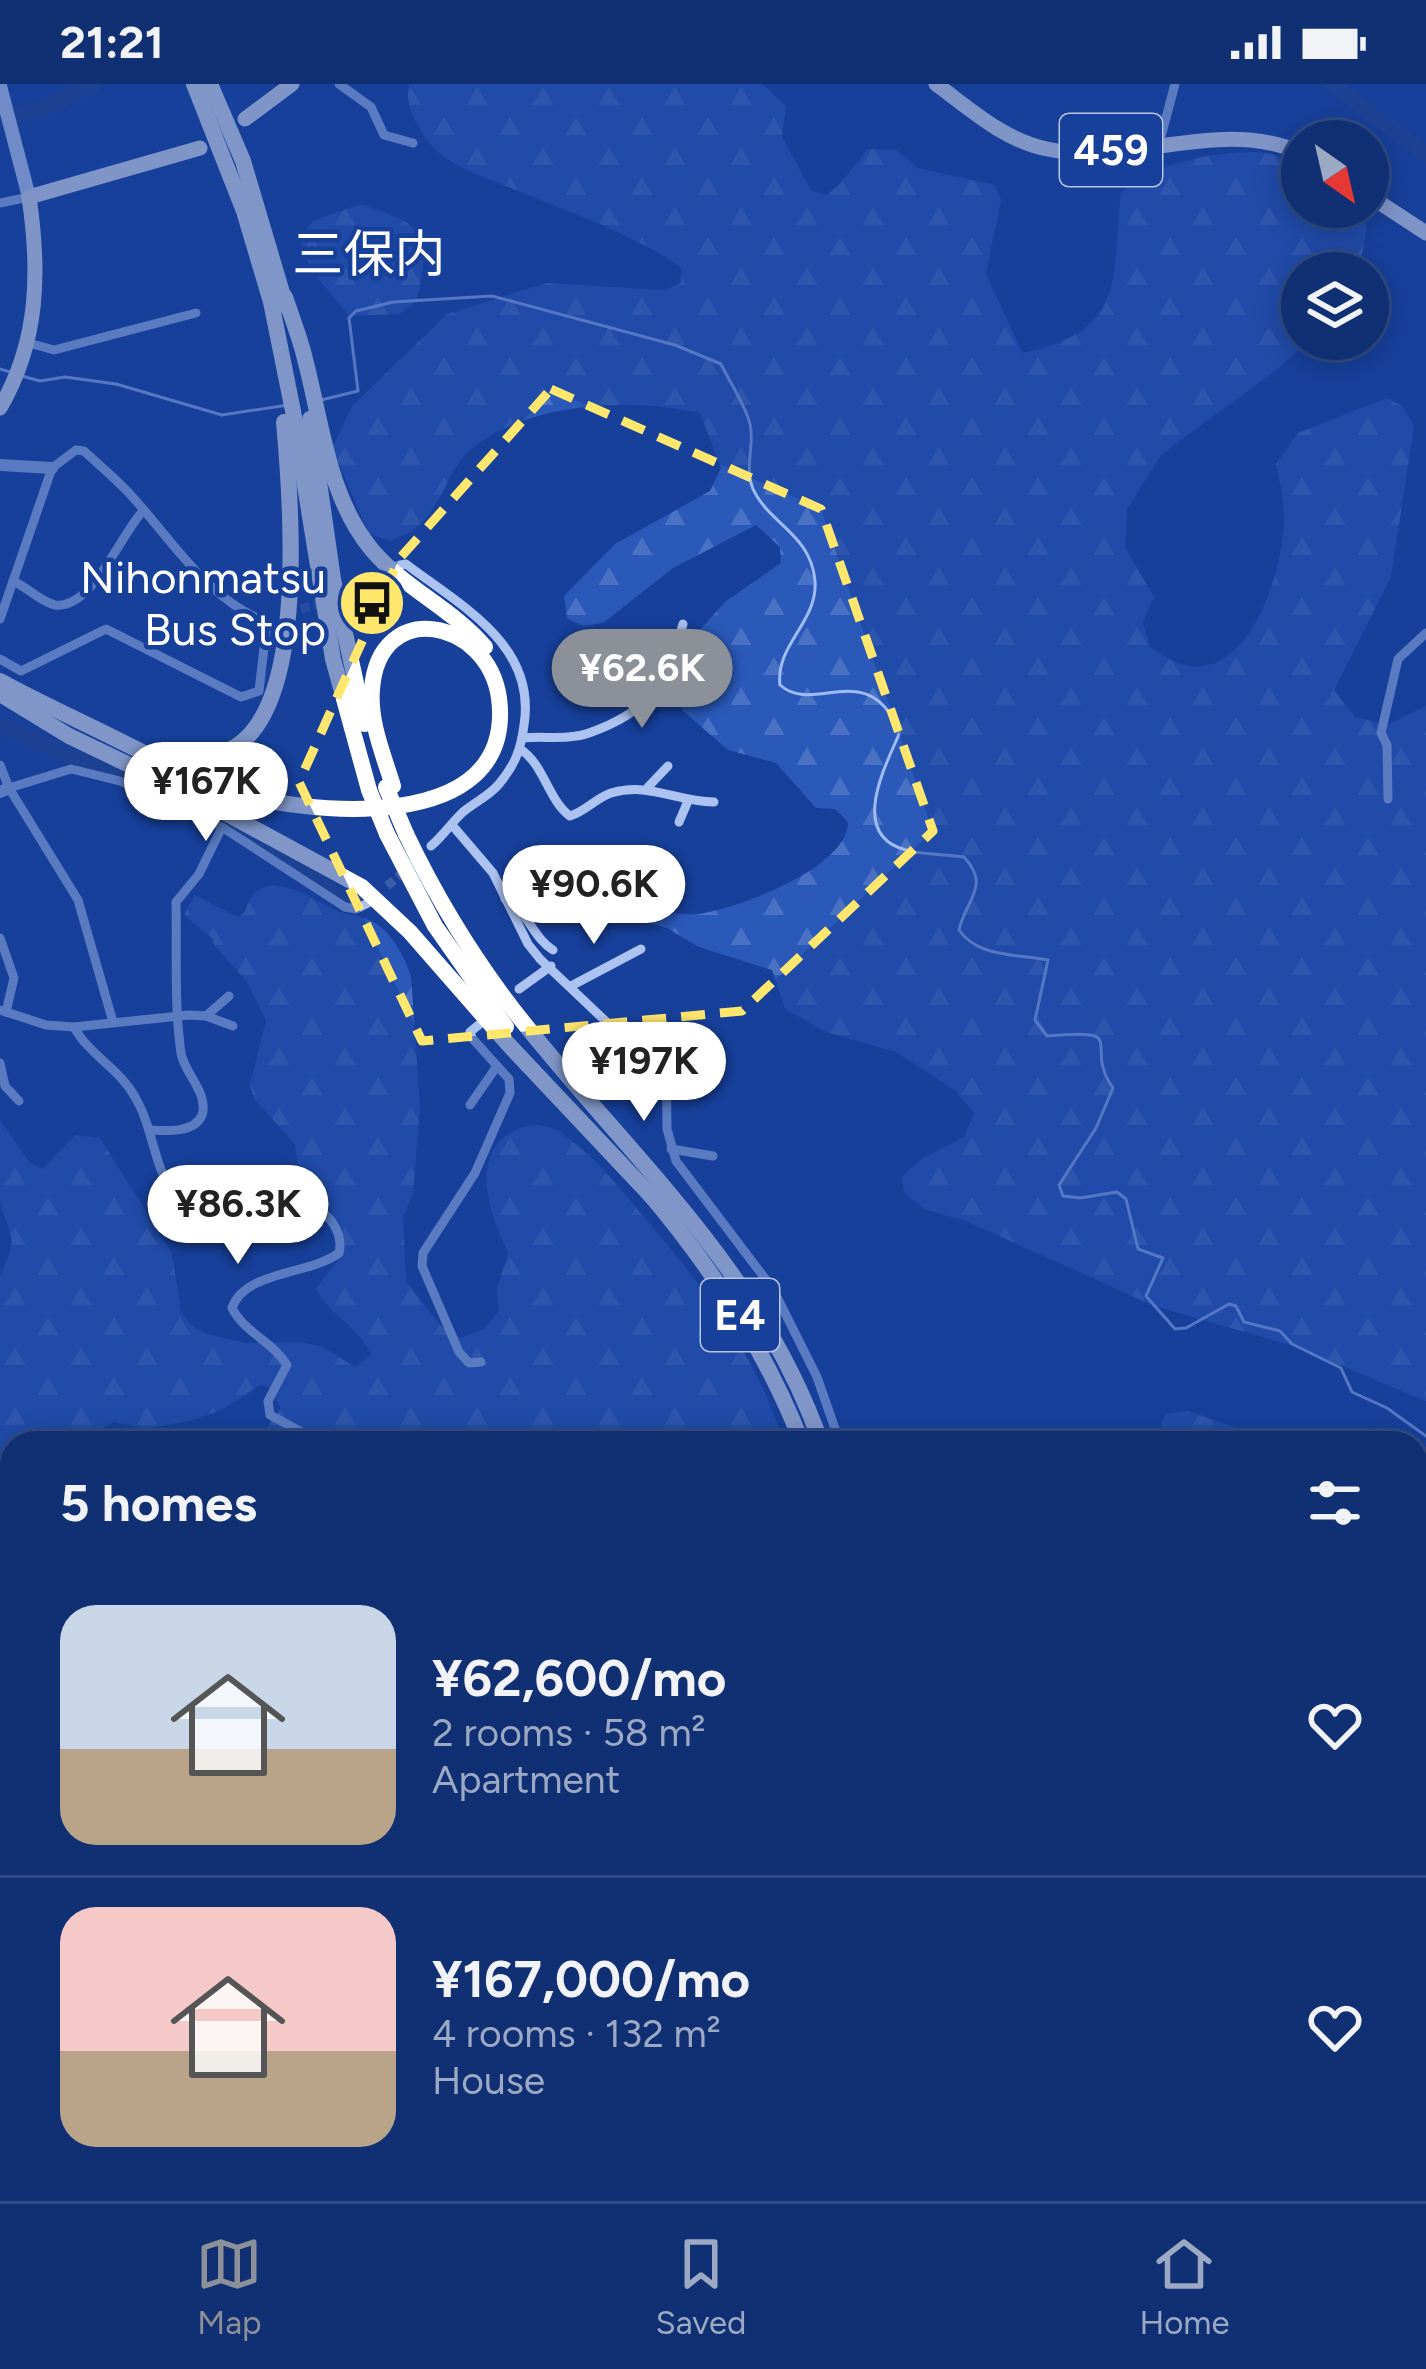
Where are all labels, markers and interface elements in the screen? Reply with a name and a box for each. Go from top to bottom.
text: 21:21 [60,15,164,69]
road number: 459 [1060,114,1162,186]
north arrow [1281,120,1389,228]
map controls [1281,120,1389,360]
district label: 三保内 [292,224,446,285]
button: layers [1281,252,1389,360]
place label: Nihonmatsu Bus Stop [80,550,326,656]
bus stop icon: Nihonmatsu Bus Stop [337,568,407,638]
pin: ¥62.6K [544,629,740,731]
text: ¥62.6K [579,644,705,691]
pin: ¥167K [122,742,290,844]
text: ¥167K [151,757,261,804]
pin: ¥90.6K [496,845,692,947]
text: ¥90.6K [529,860,659,907]
pin: ¥197K [560,1022,728,1124]
text: ¥197K [589,1037,699,1084]
pin: ¥86.3K [140,1165,336,1267]
text: ¥86.3K [174,1180,302,1227]
road number: E4 [701,1279,779,1351]
icon: filters [1302,1470,1368,1536]
text: 5 homes [60,1473,257,1534]
text: ¥62,600/mo [432,1648,726,1709]
icon: home [156,1653,300,1797]
icon: heart [1302,1692,1368,1758]
text: 2 rooms · 58 m² [432,1709,706,1756]
text: Apartment [432,1756,620,1803]
text: ¥167,000/mo [432,1949,750,2010]
icon: home [156,1955,300,2099]
icon: heart [1302,1994,1368,2060]
text: 4 rooms · 132 m² [432,2010,721,2057]
text: House [432,2057,545,2104]
tab: Map [196,2231,262,2342]
tab: Saved [655,2231,746,2342]
tab: Home [1139,2231,1229,2342]

